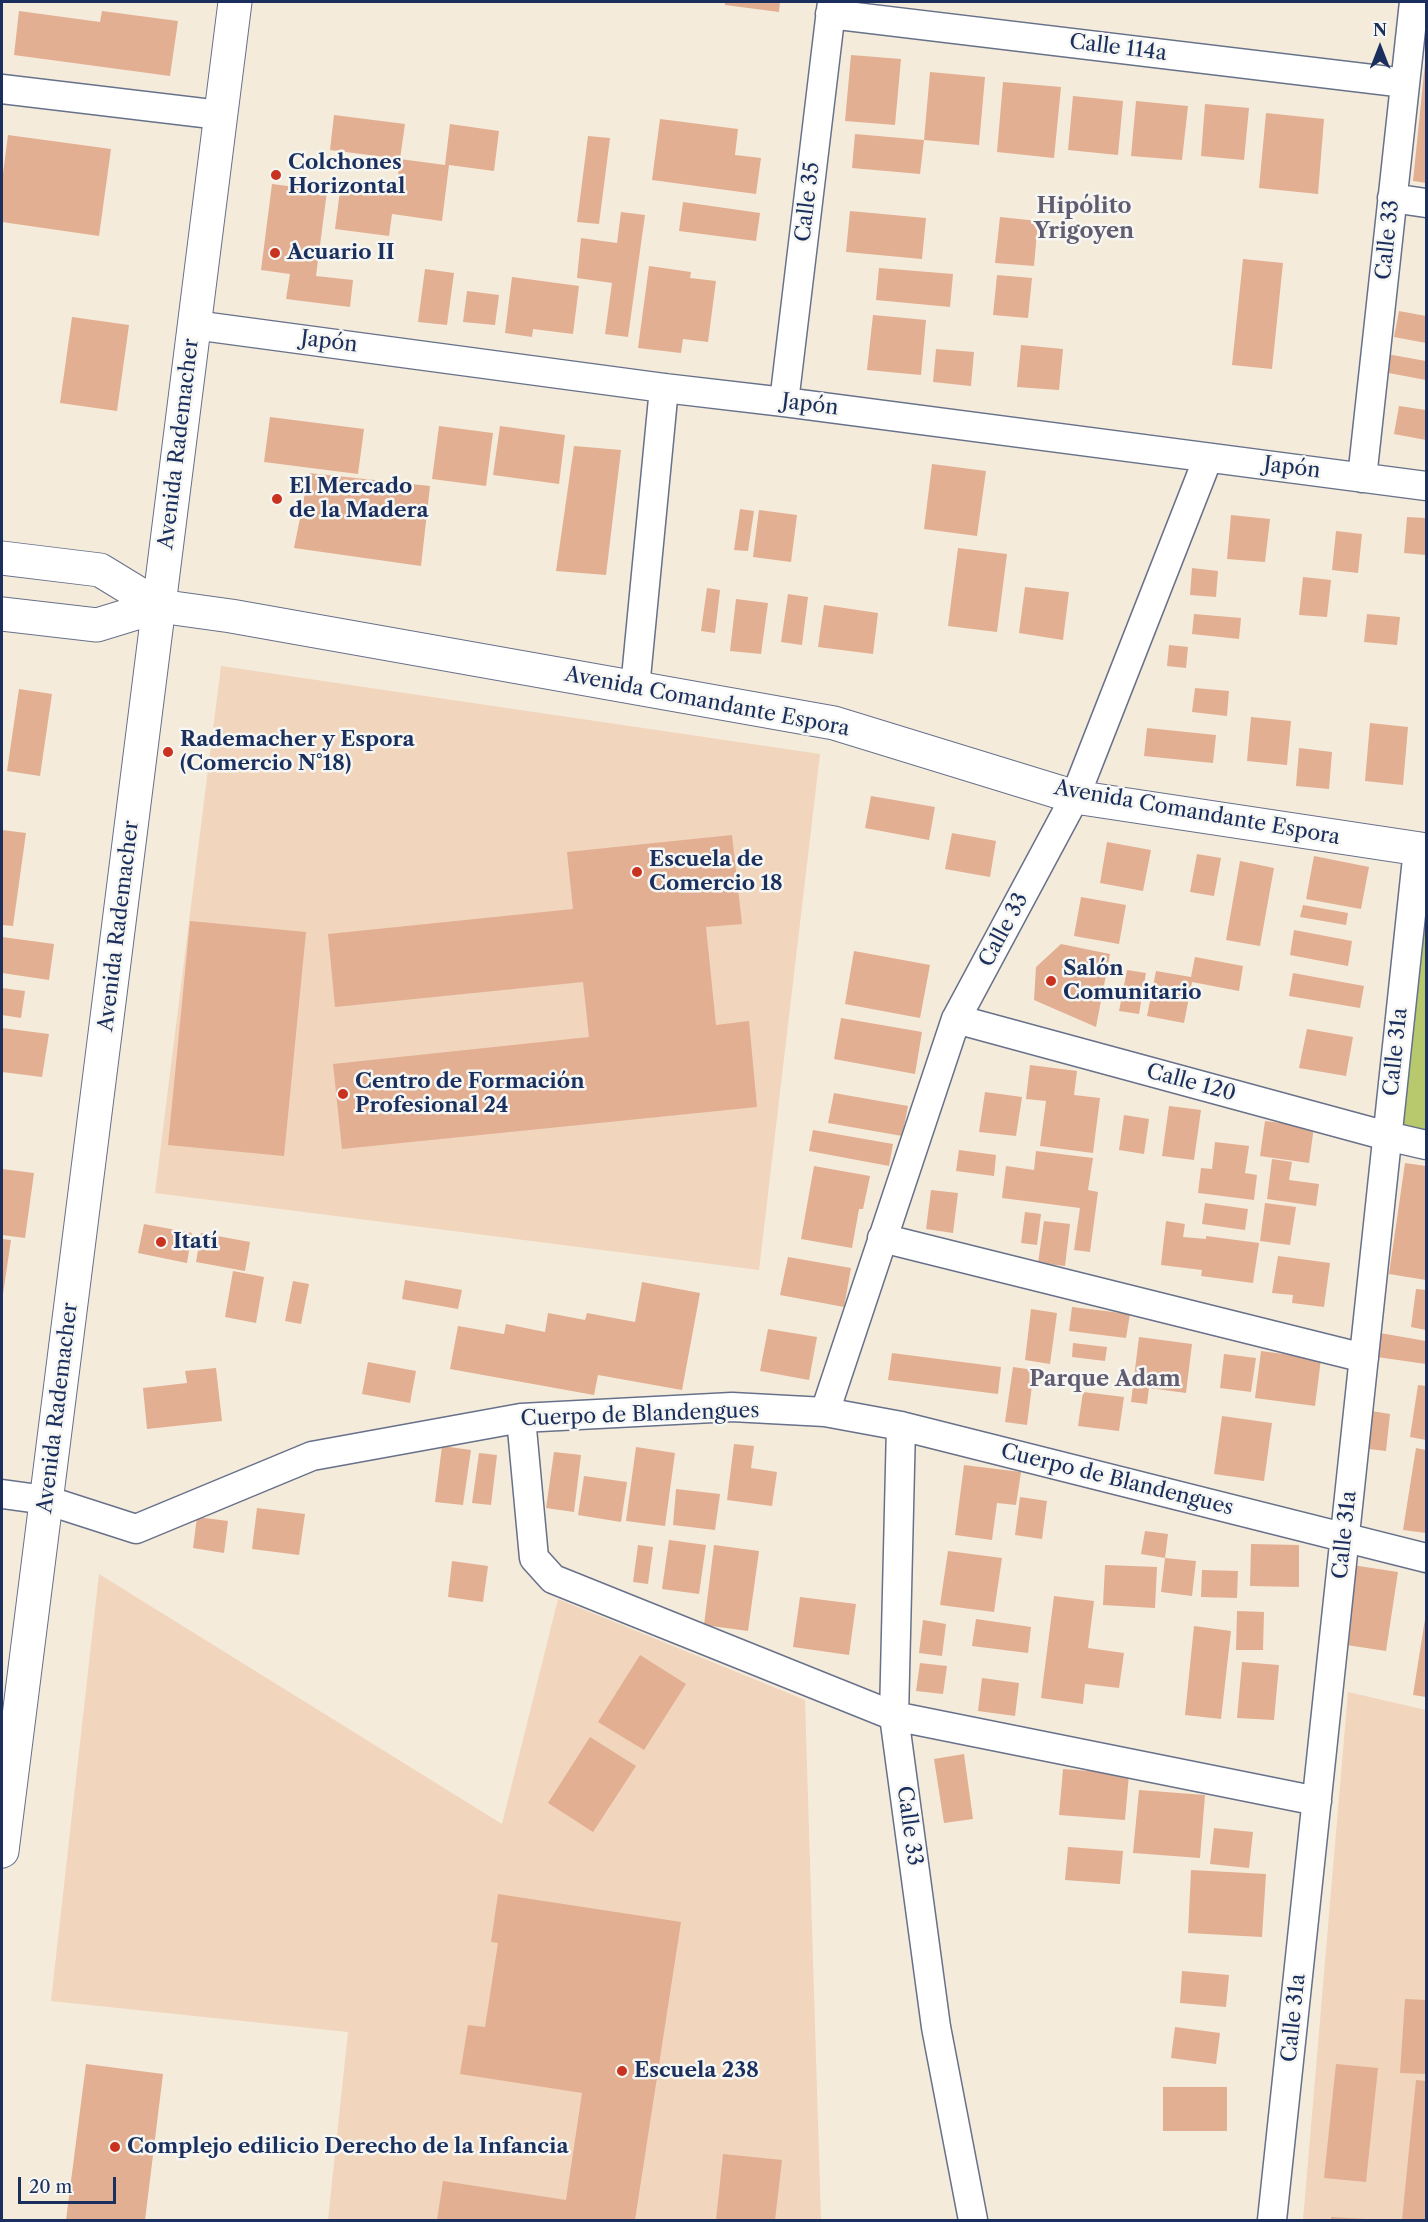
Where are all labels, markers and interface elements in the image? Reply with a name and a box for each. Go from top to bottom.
north arrow [1350,18,1410,78]
text: N [1373,20,1387,40]
street label: Calle 114a [1068,30,1168,66]
place label: Colchones Horizontal [288,150,405,200]
street label: Calle 35 [791,161,825,243]
marker: Colchones Horizontal [269,168,283,182]
district label: Hipólito Yrigoyen [1034,194,1134,246]
street label: Calle 33 [1371,199,1405,281]
place label: Acuario II [287,240,395,266]
marker: Acuario II [268,246,282,260]
street label: Japón [299,326,359,358]
street label: Avenida Rademacher [154,337,204,551]
street label: Japón [780,389,840,421]
street label: Japón [1262,452,1322,484]
place label: El Mercado de la Madera [289,474,429,524]
marker: El Mercado de la Madera [270,492,284,506]
street label: Avenida Comandante Espora [562,662,852,742]
place label: Rademacher y Espora (Comercio N°18) [180,727,415,777]
marker: Rademacher y Espora (Comercio N°18) [161,745,175,759]
street label: Avenida Comandante Espora [1052,775,1342,851]
street label: Avenida Rademacher [94,819,144,1033]
place label: Escuela de Comercio 18 [649,847,783,897]
marker: Escuela de Comercio 18 [630,865,644,879]
street label: Calle 33 [974,889,1034,971]
place label: Salón Comunitario [1063,956,1202,1006]
marker: Salón Comunitario [1044,974,1058,988]
street label: Calle 31a [1379,1007,1413,1097]
street label: Calle 120 [1144,1059,1238,1107]
place label: Centro de Formación Profesional 24 [355,1069,585,1119]
marker: Centro de Formación Profesional 24 [336,1087,350,1101]
place label: Itatí [173,1229,218,1255]
marker: Itatí [154,1235,168,1249]
street label: Avenida Rademacher [33,1301,83,1515]
district label: Parque Adam [1029,1367,1181,1393]
street label: Cuerpo de Blandengues [520,1398,760,1432]
street label: Cuerpo de Blandengues [998,1439,1236,1521]
street label: Calle 31a [1328,1490,1362,1580]
street label: Calle 33 [891,1785,927,1867]
street label: Calle 31a [1277,1973,1311,2063]
place label: Escuela 238 [634,2058,759,2084]
marker: Escuela 238 [615,2064,629,2078]
place label: Complejo edilicio Derecho de la Infancia [127,2134,569,2160]
marker: Complejo edilicio Derecho de la Infancia [108,2140,122,2154]
scale bar [21,2165,118,2203]
text: 20 m [29,2176,72,2198]

